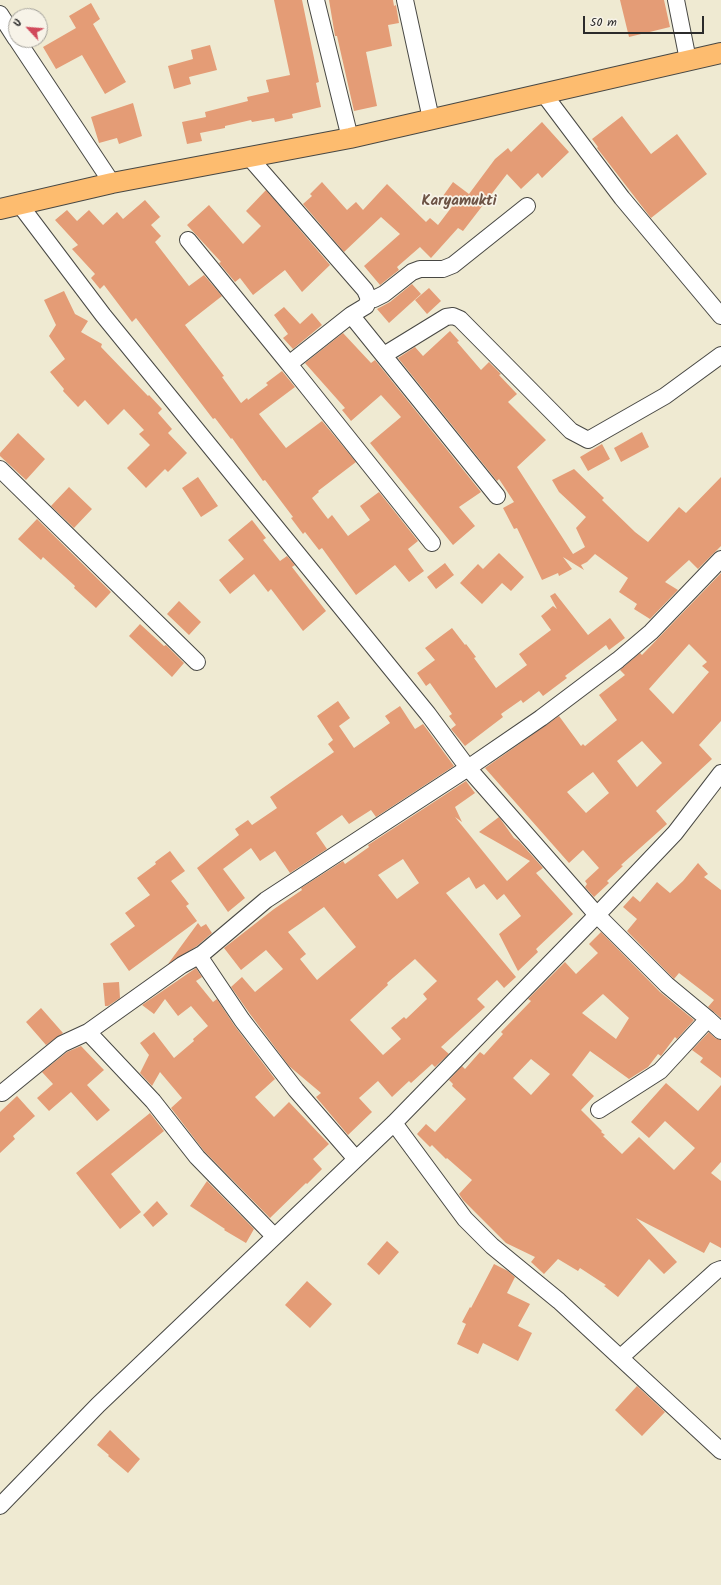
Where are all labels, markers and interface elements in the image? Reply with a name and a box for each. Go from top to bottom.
north arrow [8,8,48,48]
scale bar [585,8,706,34]
text: 50 m [590,13,617,32]
text: U [9,16,28,30]
district label: Karyamukti [421,193,497,211]

